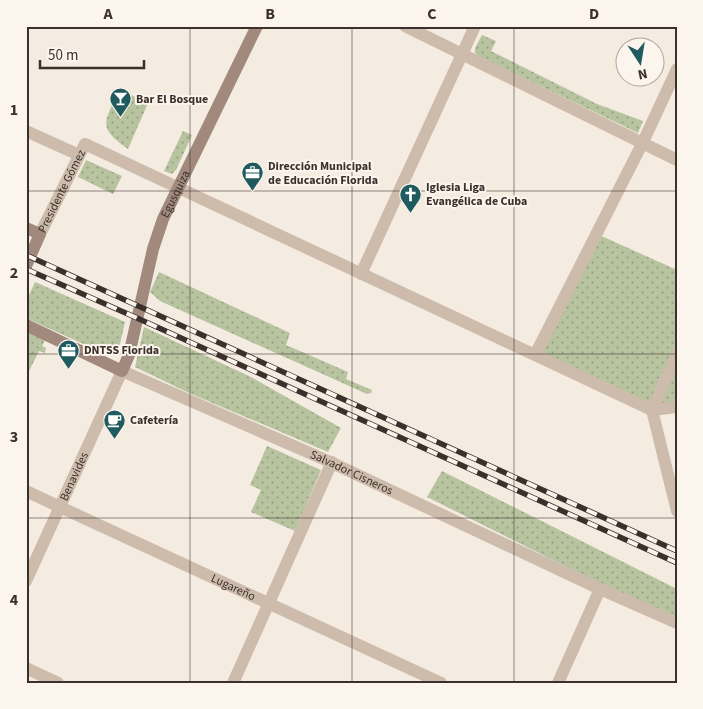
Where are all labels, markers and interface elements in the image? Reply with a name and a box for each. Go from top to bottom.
text: A [102,3,113,25]
text: B [265,3,275,25]
text: C [427,3,437,25]
text: D [589,3,599,25]
scale bar [40,38,144,70]
north arrow [616,38,666,88]
text: 50 m [48,45,78,66]
text: N [636,63,649,84]
bar icon: Bar El Bosque [108,87,132,118]
place label: Bar El Bosque [136,91,208,108]
text: 1 [10,99,18,121]
street label: Presidente Gómez [34,147,90,236]
place label: Dirección Municipal de Educación Florida [268,158,378,189]
office icon: Dirección Municipal de Educación Florida [240,161,264,192]
street label: Egusquiza [157,168,194,221]
place label: Iglesia Liga Evangélica de Cuba [426,179,527,210]
church icon: Iglesia Liga Evangélica de Cuba [398,182,422,213]
text: 2 [10,262,18,284]
office icon: DNTSS Florida [56,338,80,369]
place label: DNTSS Florida [84,342,159,359]
cafe icon: Cafetería [102,408,126,439]
place label: Cafetería [130,412,178,429]
text: 3 [10,426,18,448]
street label: Salvador Cisneros [307,446,396,499]
street label: Benavides [56,449,93,504]
street label: Lugareño [208,570,258,605]
text: 4 [10,589,19,611]

